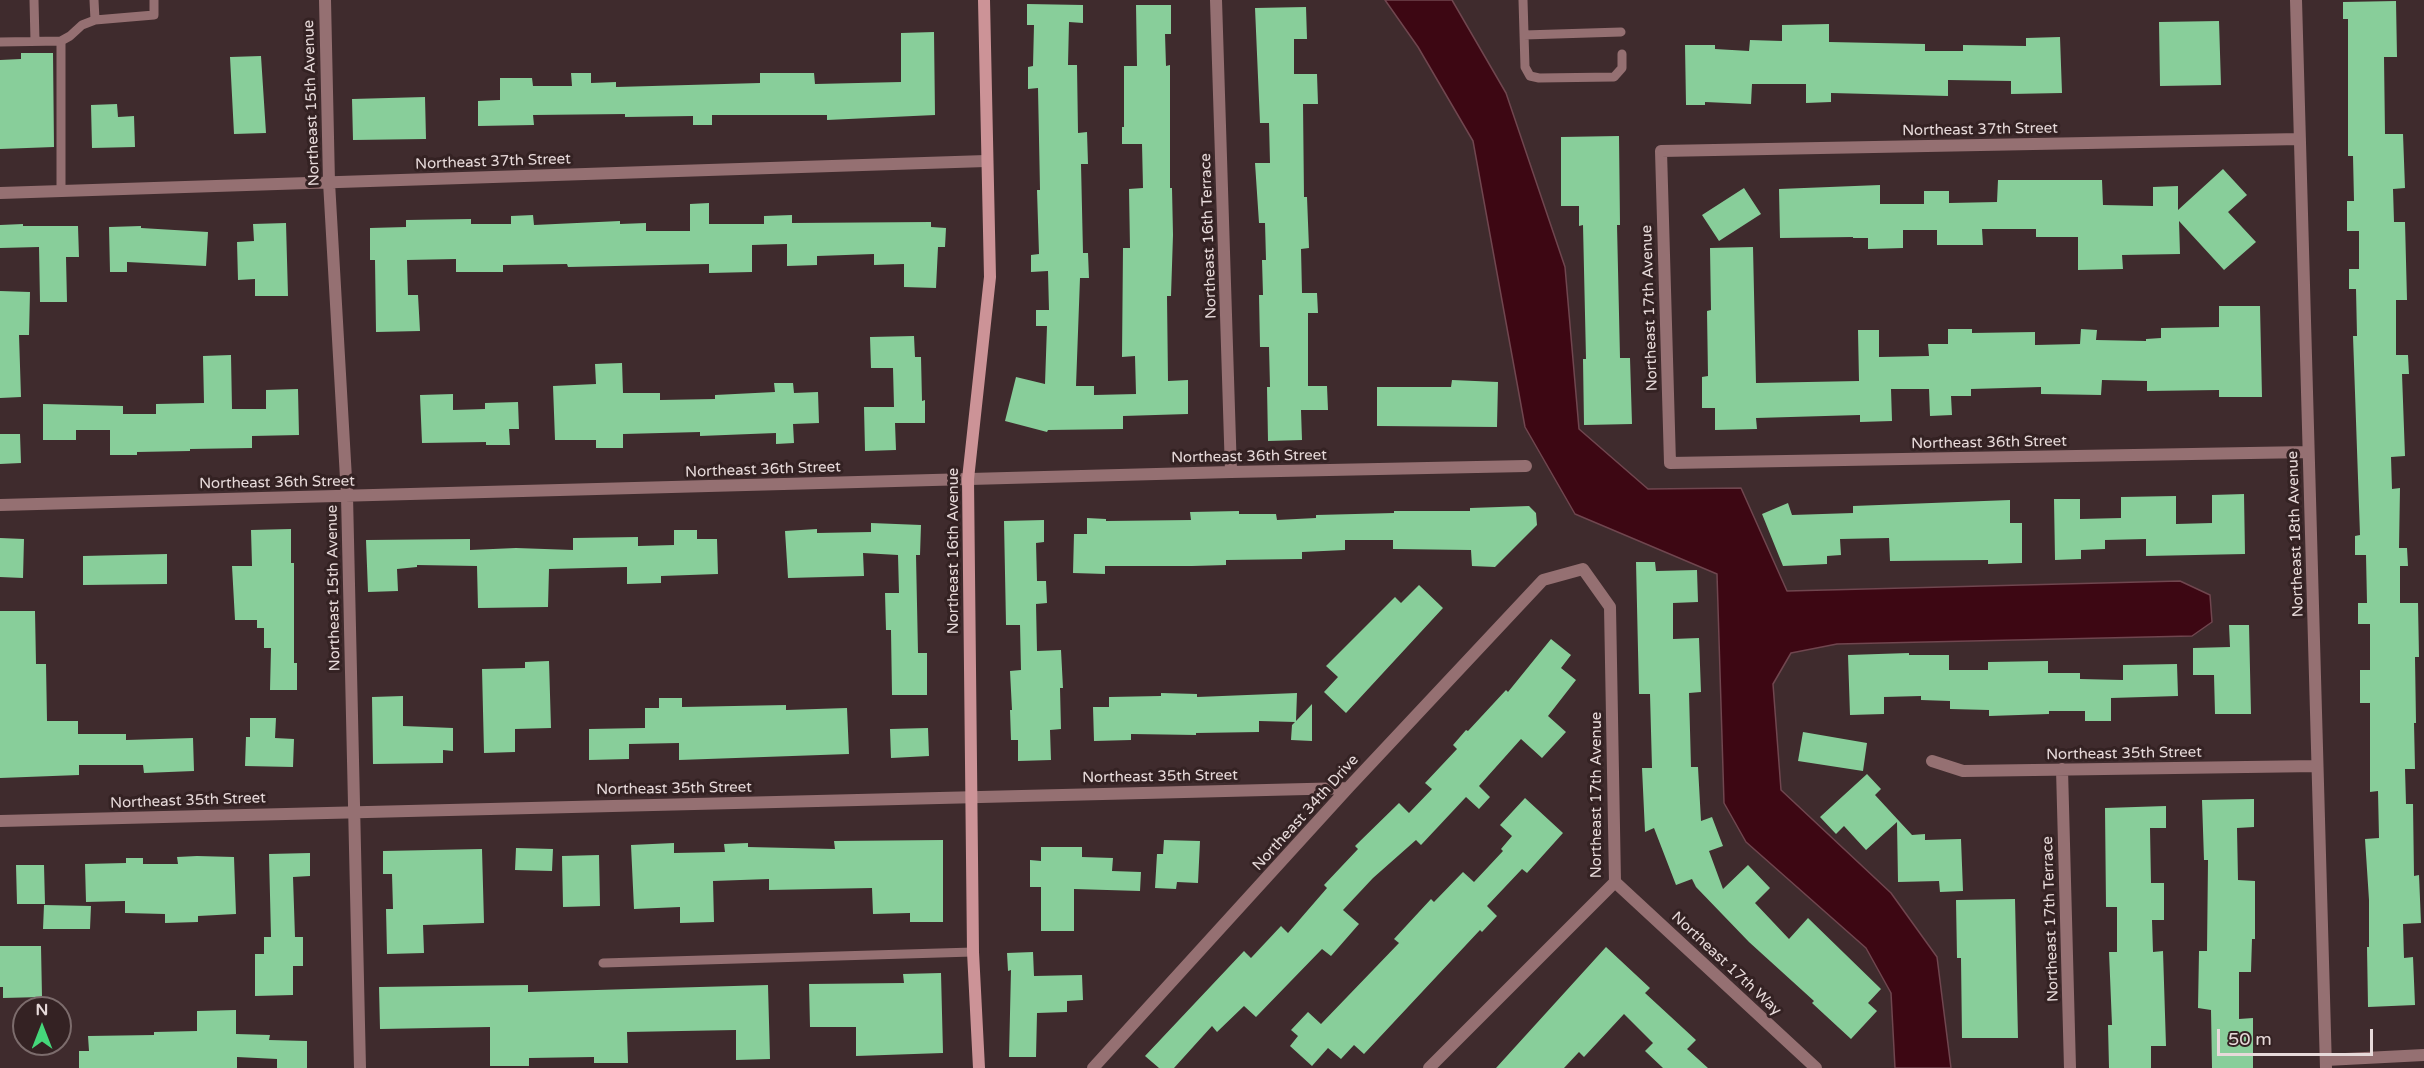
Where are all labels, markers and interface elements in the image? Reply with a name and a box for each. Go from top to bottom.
street label: Northeast 15th Avenue [300,19,324,187]
street label: Northeast 37th Street [1902,120,2058,140]
street label: Northeast 37th Street [415,150,571,174]
street label: Northeast 16th Terrace [1197,153,1221,319]
street label: Northeast 17th Avenue [1638,224,1662,392]
street label: Northeast 36th Street [1911,433,2067,453]
street label: Northeast 36th Street [1171,447,1327,467]
street label: Northeast 18th Avenue [2284,450,2308,618]
street label: Northeast 36th Street [685,458,841,482]
street label: Northeast 16th Avenue [945,468,963,634]
street label: Northeast 36th Street [199,473,355,493]
street label: Northeast 15th Avenue [324,505,344,671]
street label: Northeast 17th Avenue [1588,712,1606,878]
street label: Northeast 35th Street [2046,744,2202,764]
street label: Northeast 34th Drive [1249,751,1363,875]
street label: Northeast 35th Street [1082,767,1238,787]
street label: Northeast 35th Street [596,779,752,799]
street label: Northeast 35th Street [110,789,266,813]
street label: Northeast 17th Terrace [2039,836,2063,1002]
street label: Northeast 17th Way [1667,908,1785,1020]
north arrow [12,996,72,1056]
text: N [36,1000,48,1020]
scale bar [2220,1017,2376,1055]
text: 50 m [2228,1028,2272,1050]

